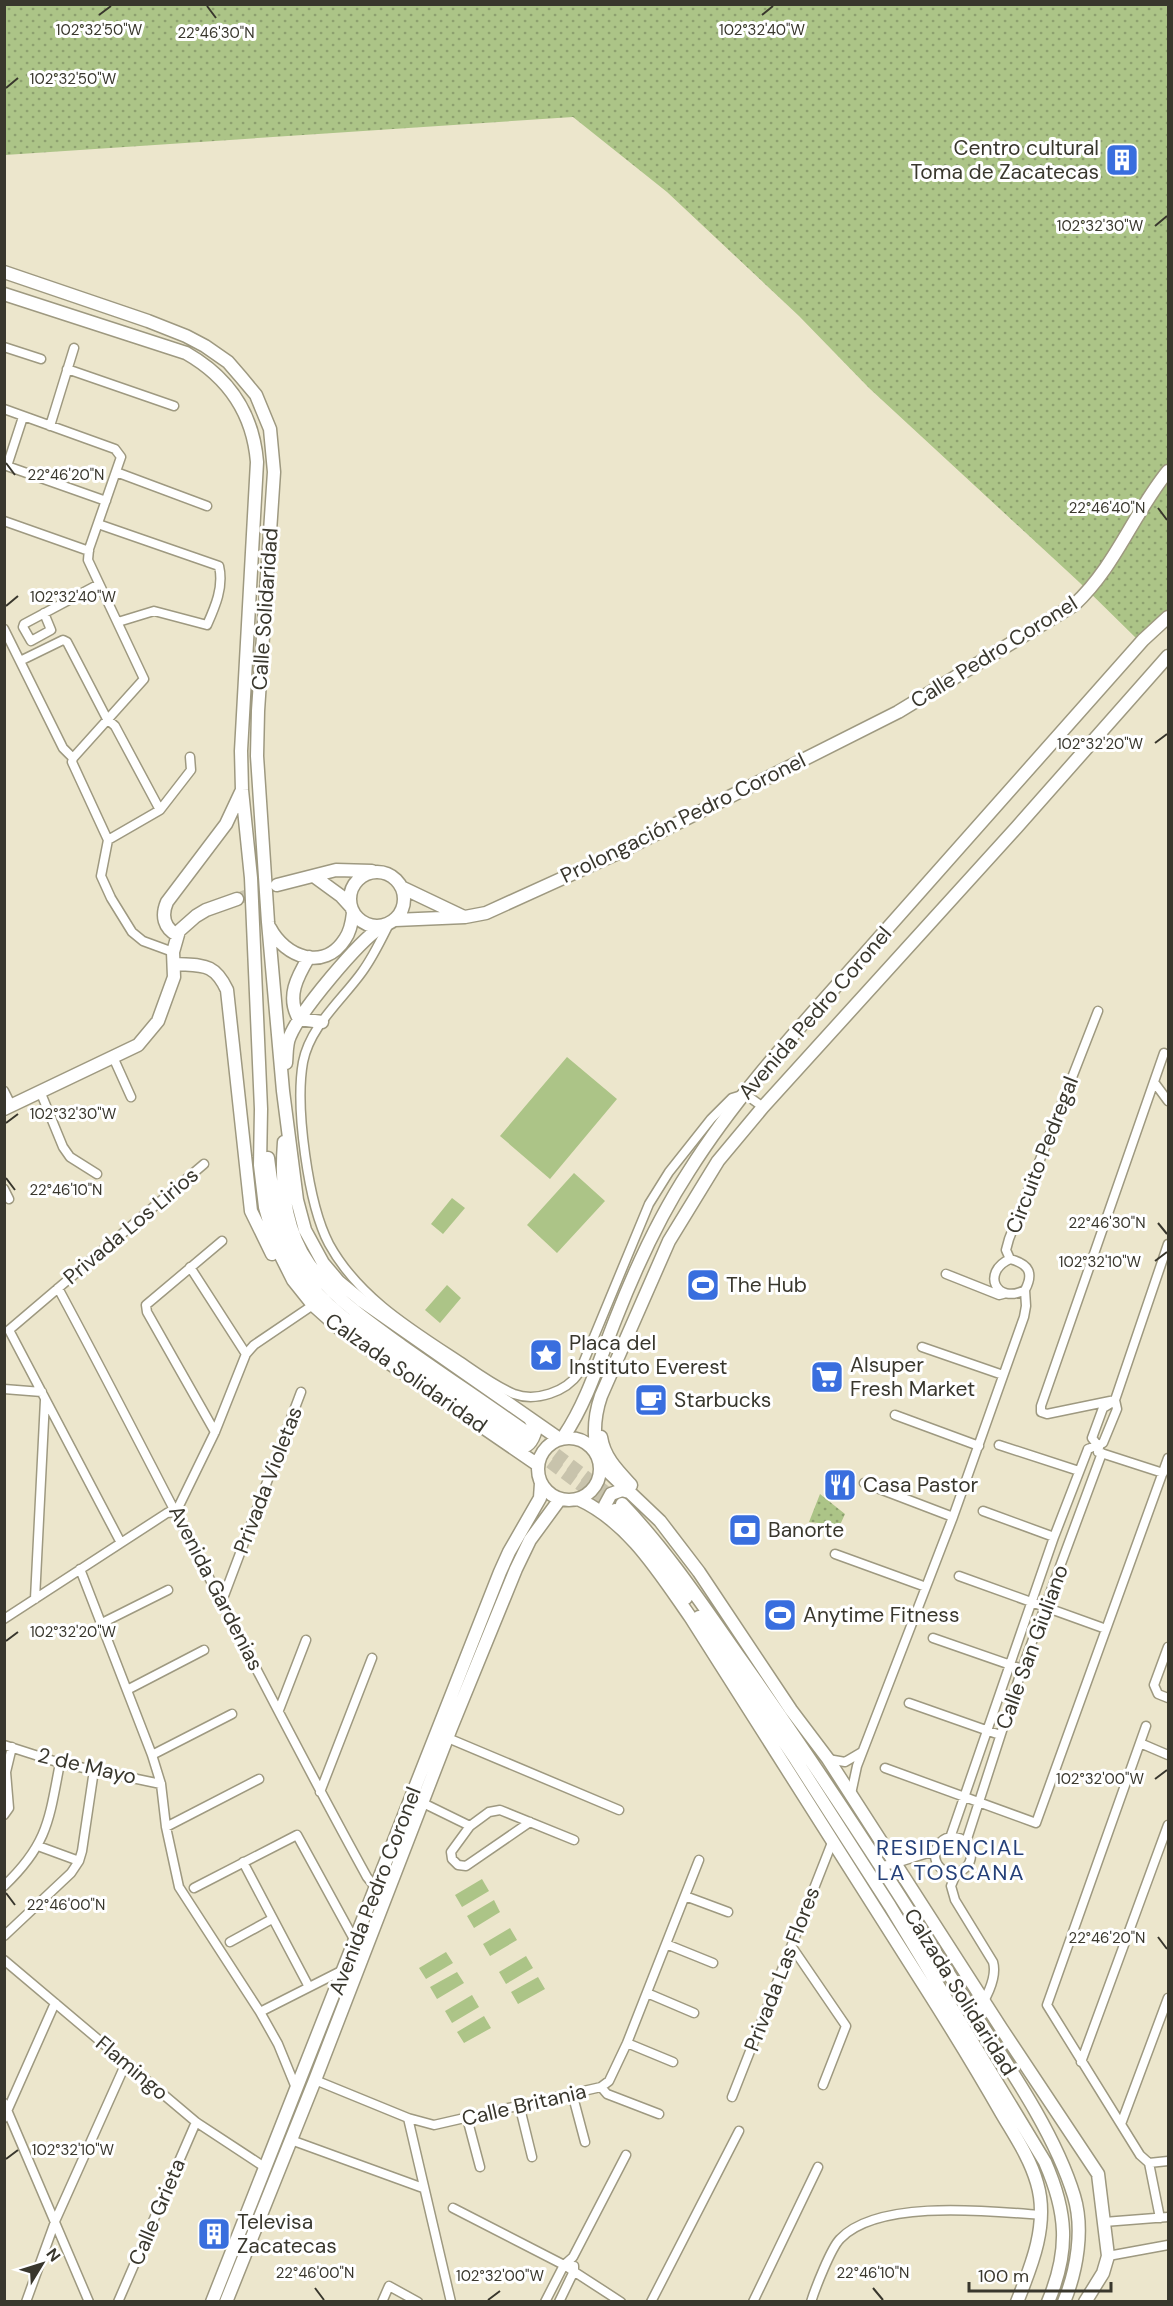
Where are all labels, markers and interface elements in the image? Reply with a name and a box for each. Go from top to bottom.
text: 102°32'50"W [56,20,143,40]
text: 102°32'40"W [719,20,805,40]
text: 22°46'30"N [177,23,255,43]
text: 102°32'50"W [30,69,117,89]
place label: Centro cultural Toma de Zacatecas [910,134,1099,186]
building icon: Centro cultural Toma de Zacatecas [1104,142,1140,178]
text: 102°32'30"W [1057,216,1144,236]
text: 22°46'20"N [28,465,104,485]
text: 22°46'40"N [1069,498,1145,518]
street label: Calle Solidaridad [245,527,285,691]
text: 102°32'40"W [30,587,116,607]
street label: Calle Pedro Coronel [905,589,1083,715]
text: 102°32'20"W [1057,734,1144,754]
street label: Prolongación Pedro Coronel [556,746,810,890]
street label: Avenida Pedro Coronel [732,921,898,1105]
street label: Circuito Pedregal [999,1072,1085,1238]
text: 102°32'30"W [30,1104,117,1124]
street label: Privada Los Lirios [58,1161,204,1291]
text: 22°46'10"N [29,1180,103,1200]
text: 22°46'30"N [1068,1213,1146,1233]
text: 102°32'10"W [1059,1252,1142,1272]
sports icon: The Hub [685,1267,721,1303]
place label: The Hub [726,1271,807,1299]
street label: Calzada Solidaridad [319,1306,493,1440]
place label: Placa del Instituto Everest [569,1329,728,1381]
place icon: Placa del Instituto Everest [528,1337,564,1373]
place label: Alsuper Fresh Market [850,1351,975,1403]
supermarket icon: Alsuper Fresh Market [809,1359,845,1395]
cafe icon: Starbucks [633,1382,669,1418]
place label: Starbucks [674,1386,771,1414]
street label: Privada Violetas [227,1403,309,1557]
restaurant icon: Casa Pastor [822,1467,858,1503]
place label: Casa Pastor [863,1471,979,1499]
street label: Avenida Gardenias [162,1501,270,1675]
bank icon: Banorte [727,1512,763,1548]
place label: Banorte [768,1516,844,1544]
street label: Calle San Giuliano [989,1561,1075,1733]
sports icon: Anytime Fitness [762,1597,798,1633]
place label: Anytime Fitness [803,1601,959,1629]
text: 102°32'20"W [30,1622,117,1642]
street label: 2 de Mayo [35,1741,139,1791]
text: 102°32'00"W [1056,1769,1144,1789]
street label: Avenida Pedro Coronel [322,1783,428,1999]
district label: RESIDENCIAL LA TOSCANA [876,1833,1026,1887]
street label: Privada Las Flores [738,1883,826,2055]
text: 22°46'00"N [27,1895,105,1915]
street label: Calzada Solidaridad [897,1903,1023,2081]
text: 22°46'20"N [1069,1928,1145,1948]
street label: Flamingo [90,2029,174,2107]
street label: Calle Britania [459,2077,589,2133]
text: 102°32'10"W [32,2140,115,2160]
street label: Calle Grieta [122,2154,192,2270]
place label: Televisa Zacatecas [237,2208,337,2260]
building icon: Televisa Zacatecas [196,2216,232,2252]
north arrow [12,2234,72,2294]
text: N [42,2244,65,2266]
scale bar [969,2255,1112,2293]
text: 22°46'00"N [276,2263,354,2283]
text: 22°46'10"N [836,2263,910,2283]
text: 100 m [978,2264,1029,2288]
text: 102°32'00"W [456,2266,544,2286]

